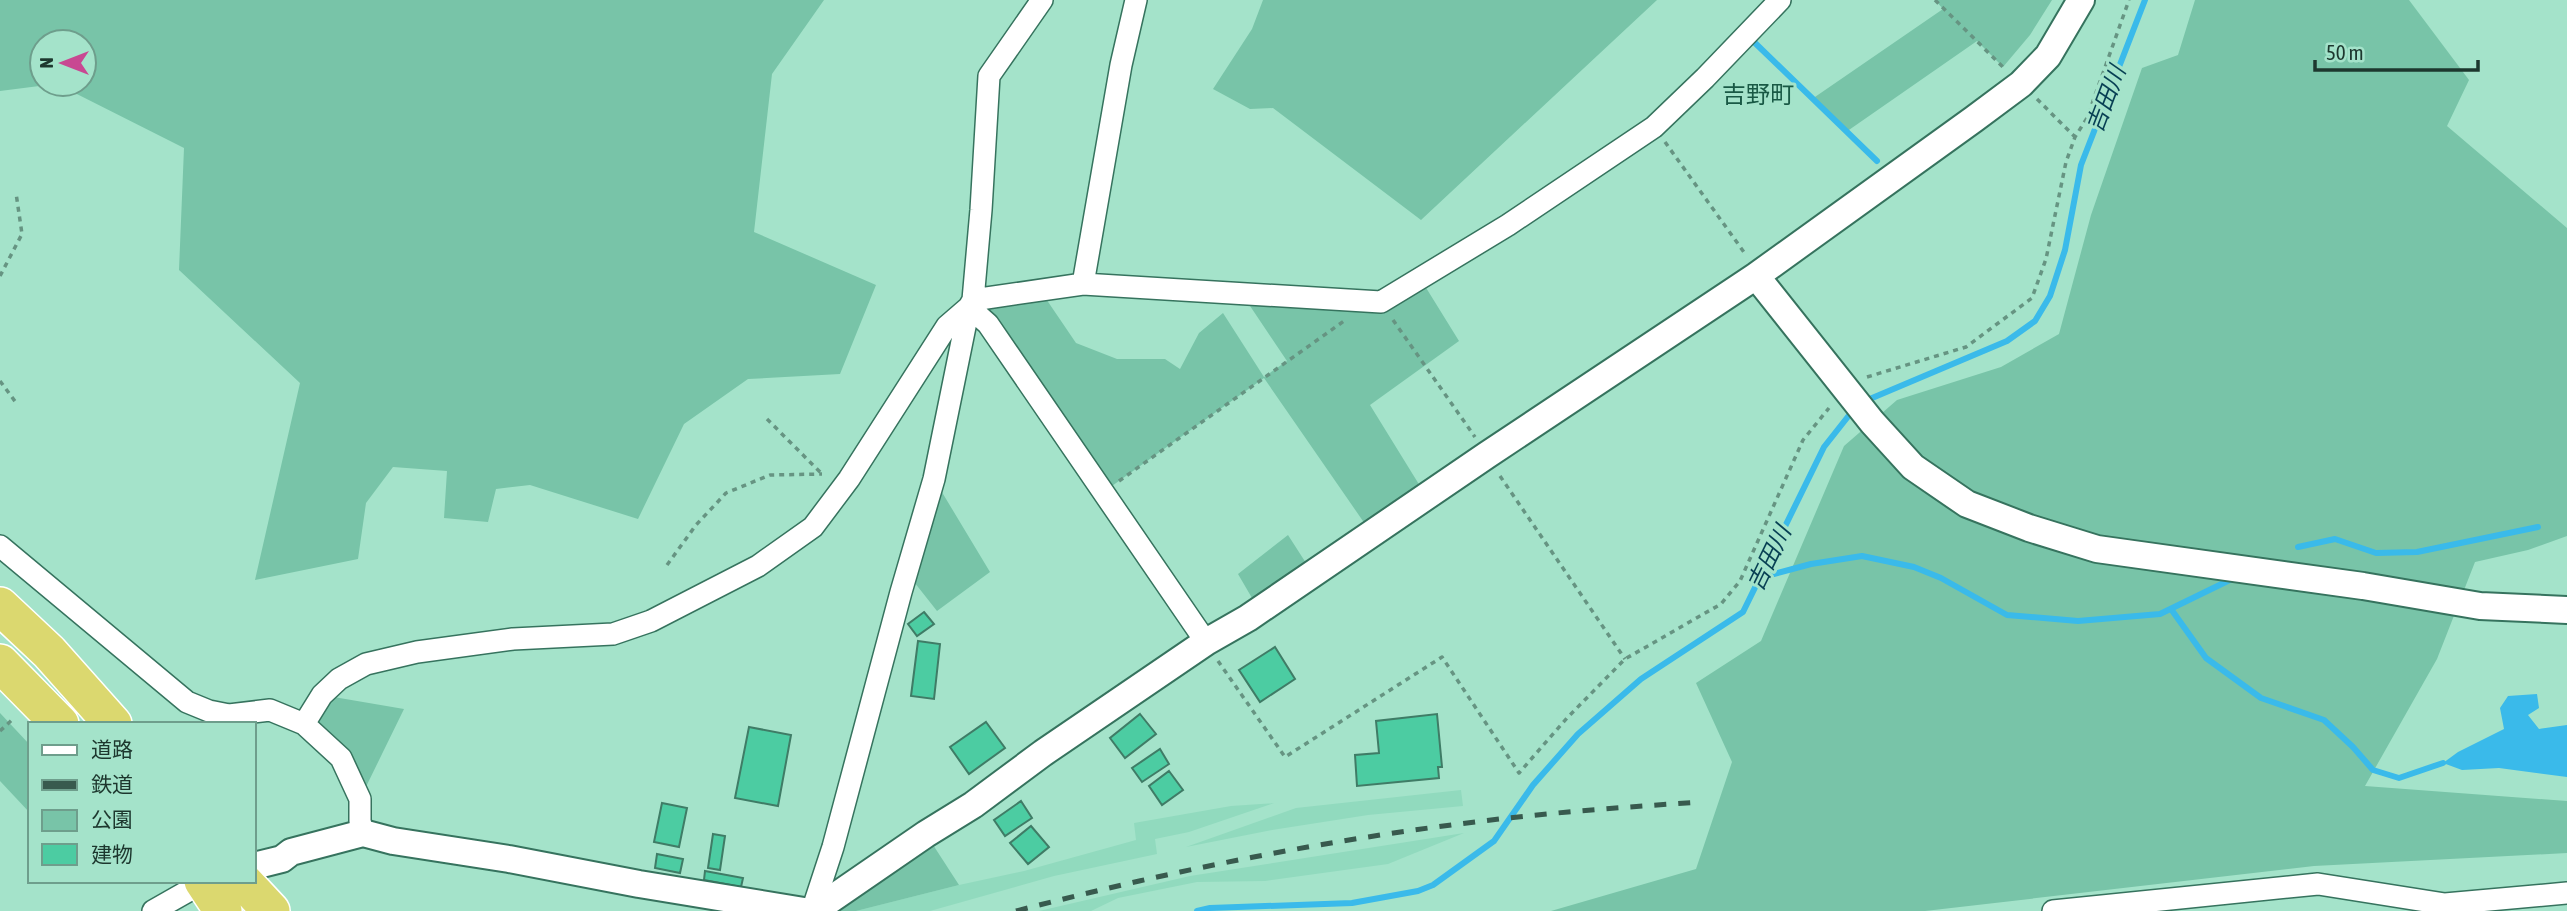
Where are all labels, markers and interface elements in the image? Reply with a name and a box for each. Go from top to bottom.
north arrow [28,28,98,98]
scale bar [2315,28,2478,72]
text: 50 m [2326,40,2364,64]
text: N [35,57,57,69]
water label: 吉田川 [2081,59,2132,136]
district label: 吉野町 [1722,81,1794,108]
water label: 吉田川 [1742,519,1797,595]
legend [28,722,256,883]
text: 道路 [91,737,133,761]
text: 鉄道 [91,772,133,796]
text: 公園 [91,807,133,831]
text: 建物 [91,842,133,866]

